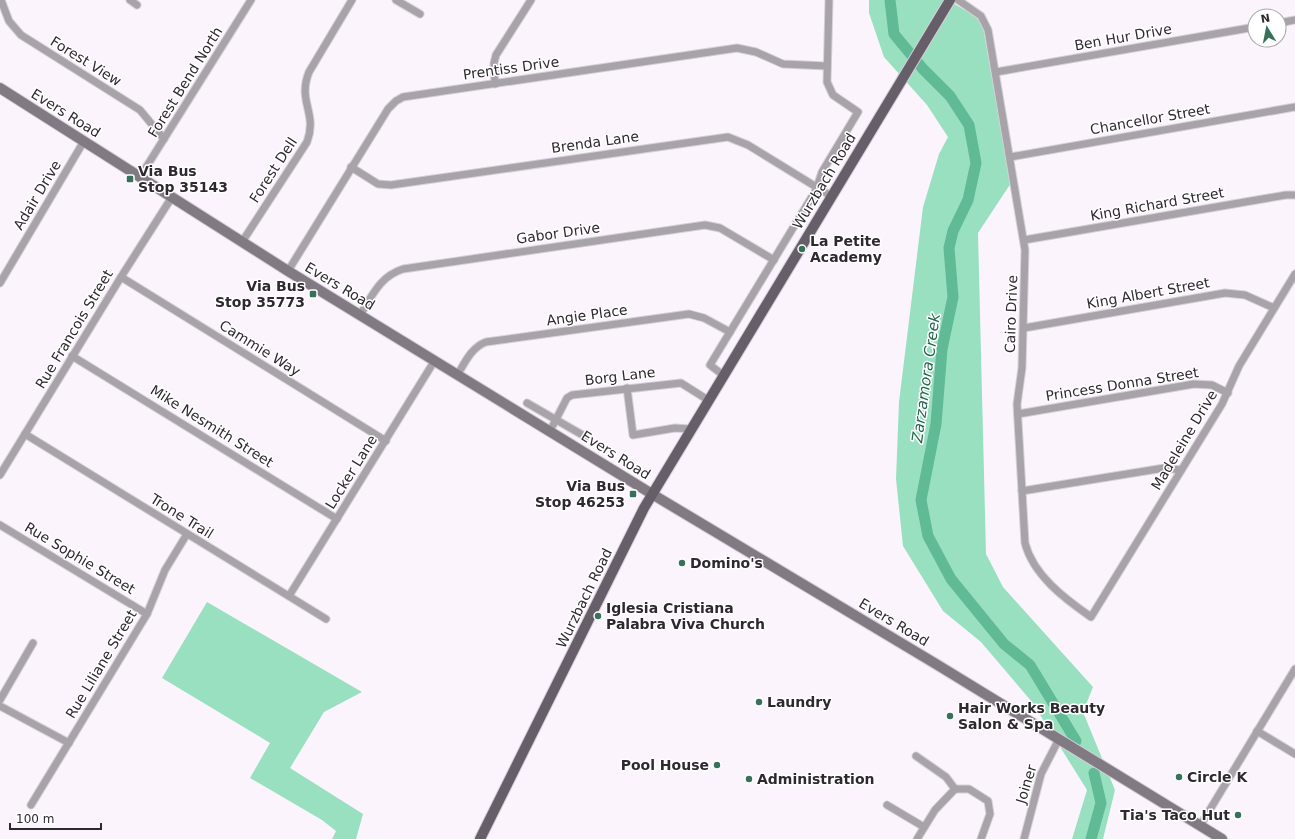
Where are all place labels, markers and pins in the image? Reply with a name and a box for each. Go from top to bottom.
place label: Via Bus Stop 35143 [138,163,228,195]
marker: Via Bus Stop 35143 [125,174,135,184]
place label: La Petite Academy [810,233,882,265]
marker: La Petite Academy [797,244,807,254]
place label: Via Bus Stop 35773 [215,278,305,310]
marker: Via Bus Stop 35773 [308,289,318,299]
place label: Via Bus Stop 46253 [535,478,625,510]
marker: Via Bus Stop 46253 [628,489,638,499]
place label: Domino's [690,555,763,571]
marker: Domino's [677,558,687,568]
place label: Iglesia Cristiana Palabra Viva Church [606,600,765,632]
marker: Iglesia Cristiana Palabra Viva Church [593,611,603,621]
place label: Laundry [767,694,831,710]
marker: Laundry [754,697,764,707]
place label: Hair Works Beauty Salon & Spa [958,700,1105,732]
marker: Hair Works Beauty Salon & Spa [945,711,955,721]
place label: Pool House [621,757,709,773]
marker: Pool House [712,760,722,770]
place label: Circle K [1187,769,1248,785]
place label: Administration [757,771,874,787]
marker: Circle K [1174,772,1184,782]
marker: Administration [744,774,754,784]
place label: Tia's Taco Hut [1120,807,1230,823]
marker: Tia's Taco Hut [1233,810,1243,820]

